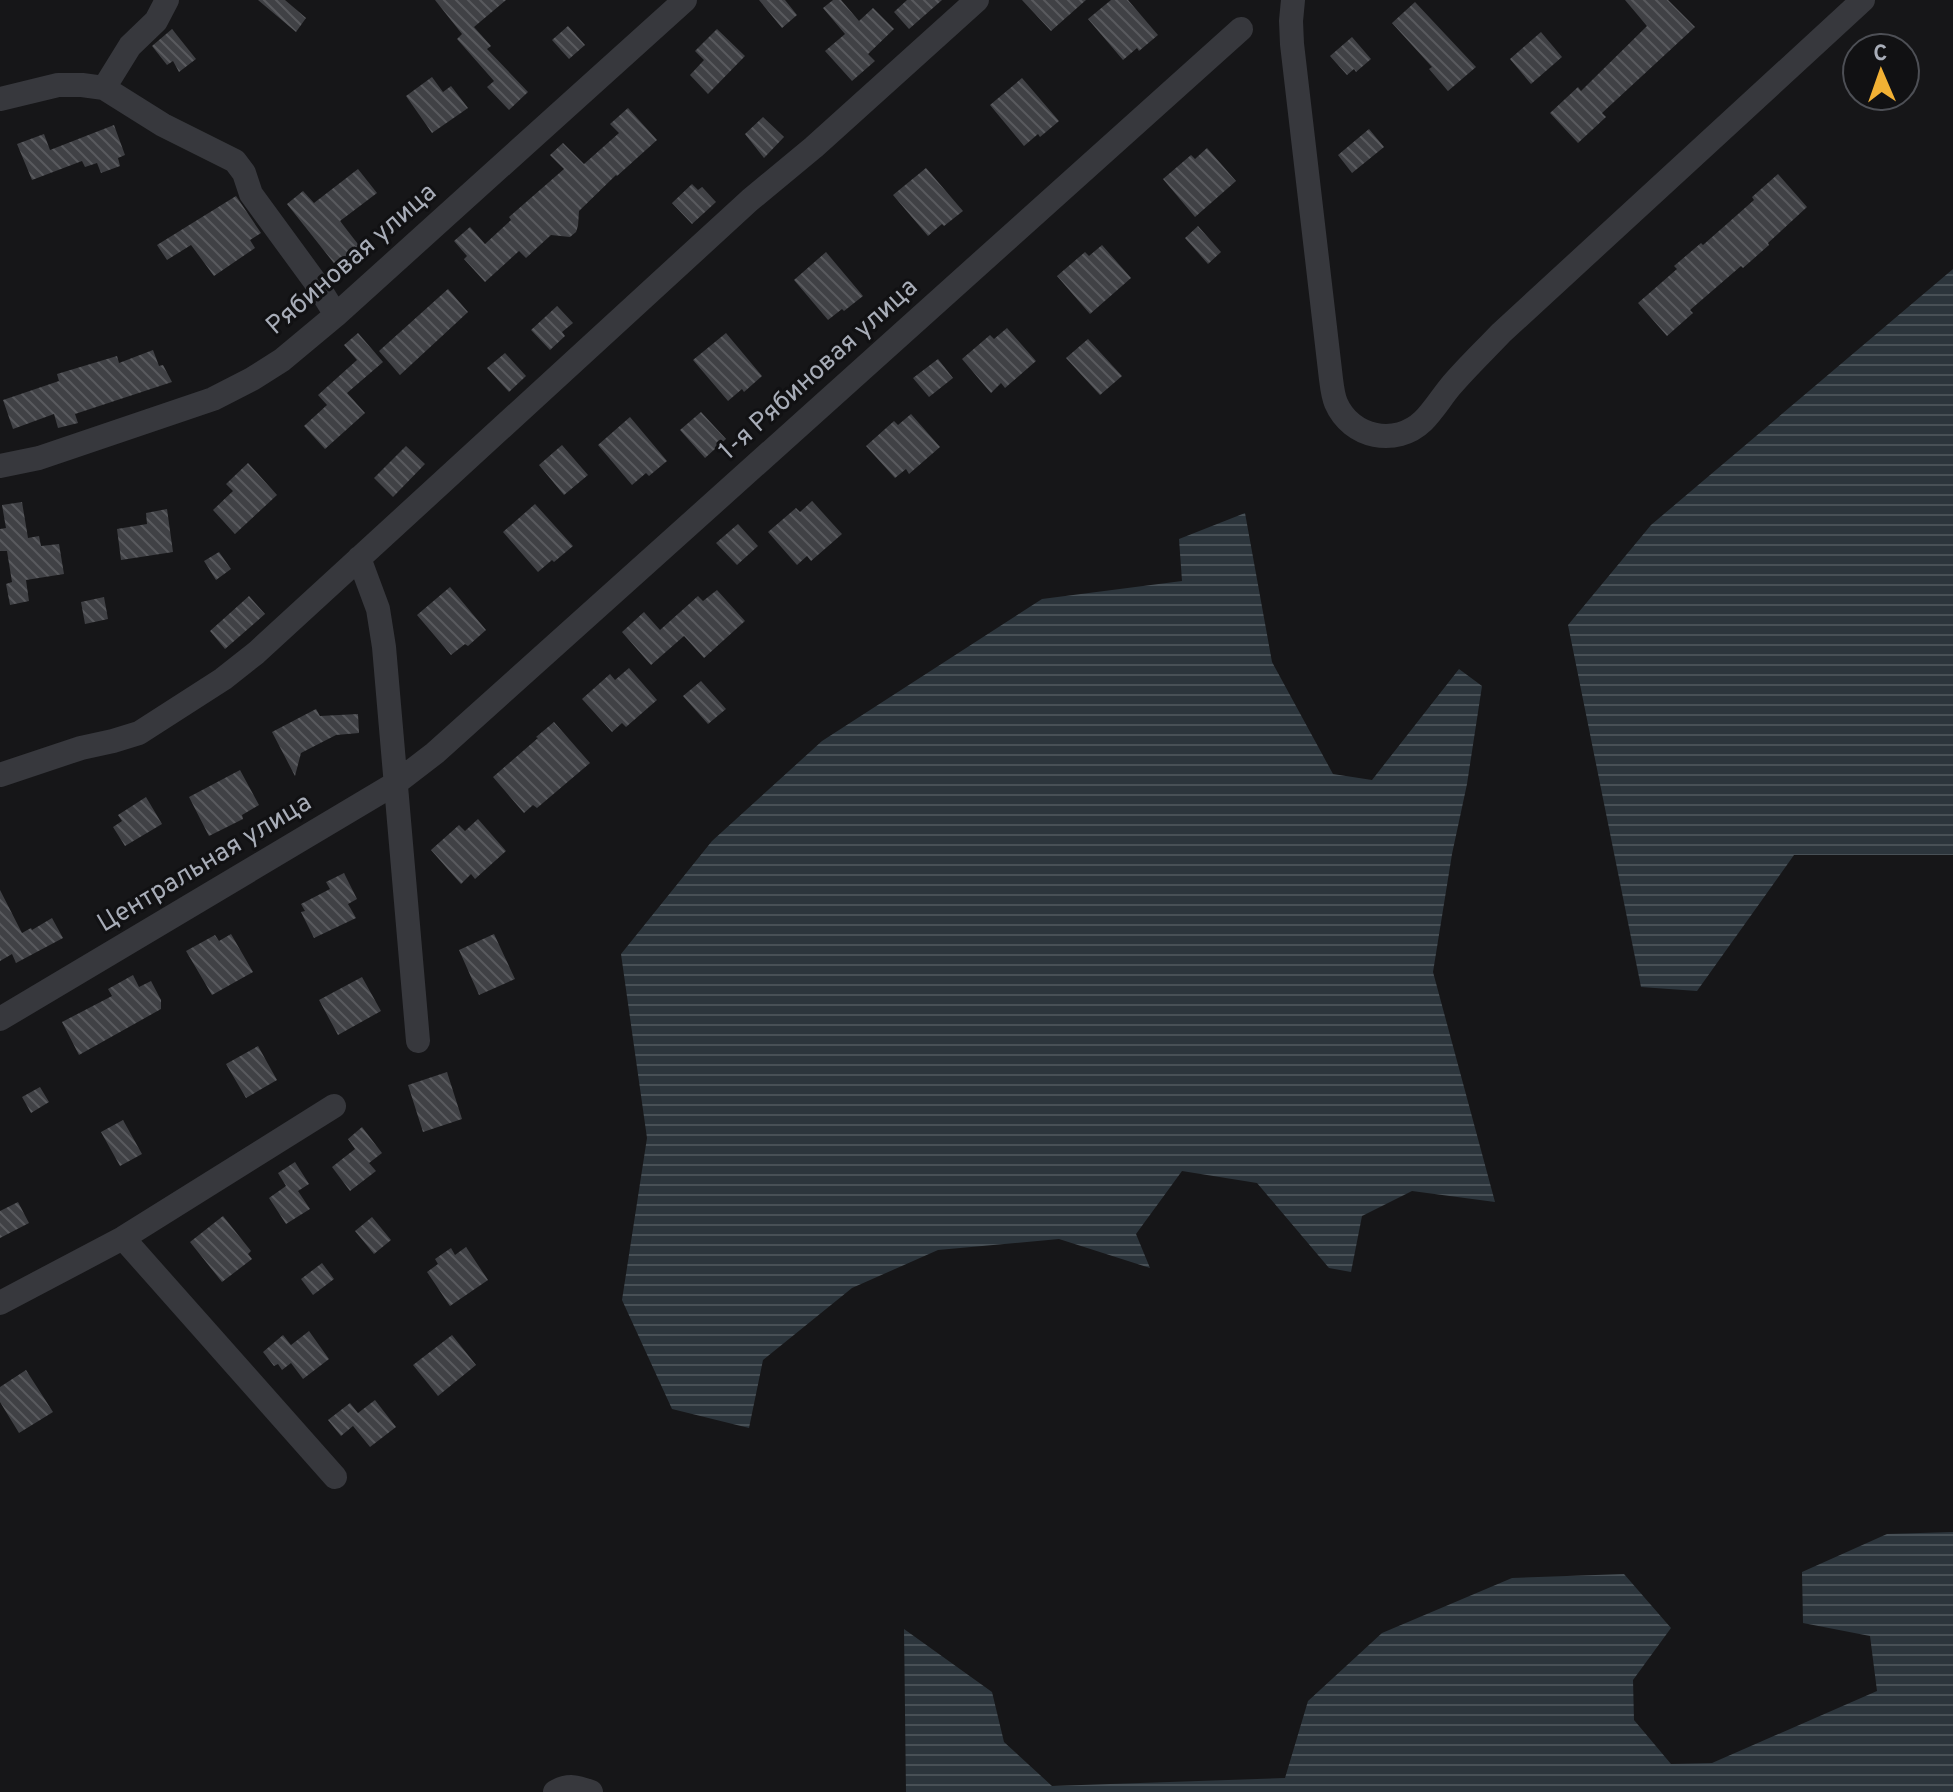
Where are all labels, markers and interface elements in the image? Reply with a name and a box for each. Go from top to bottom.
north arrow [1841,32,1921,112]
text: С [1873,41,1888,68]
street label: Рябиновая улица [260,177,444,343]
street label: 1-я Рябиновая улица [713,272,925,468]
street label: Центральная улица [92,787,318,941]

